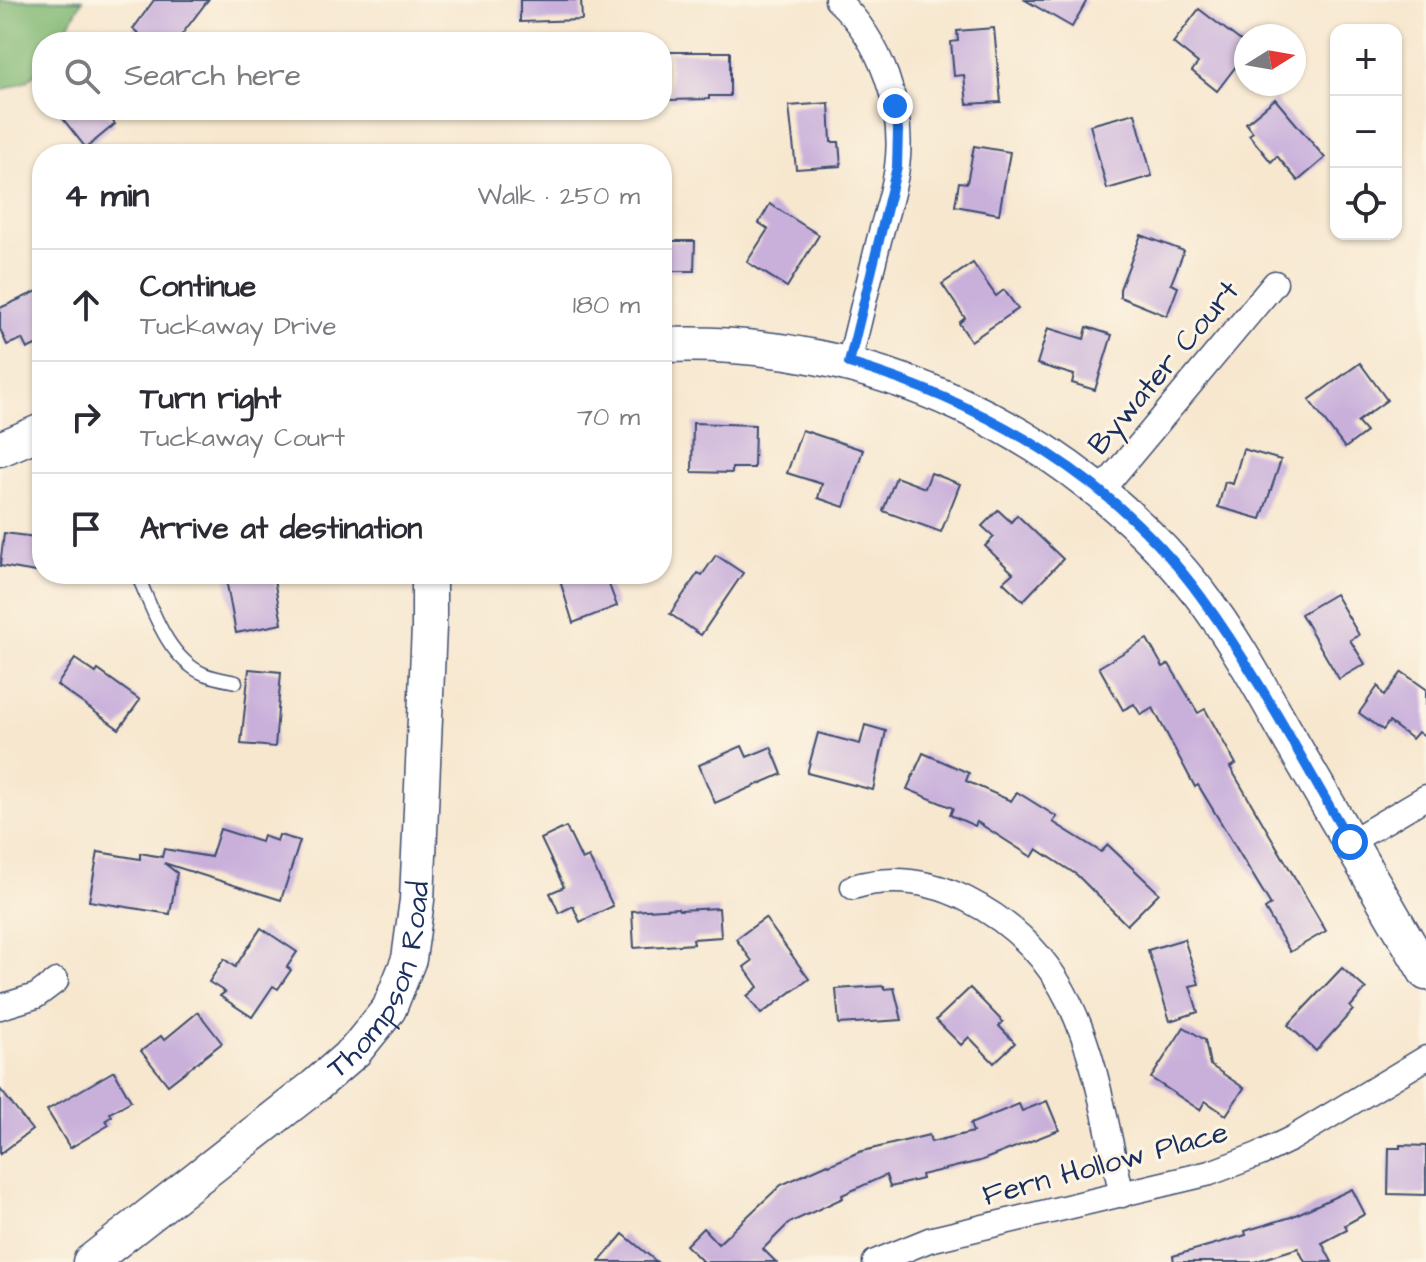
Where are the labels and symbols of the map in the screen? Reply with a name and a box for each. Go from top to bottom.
north arrow [1234,24,1306,96]
route end [877,88,913,124]
street label: Bywater Court [1078,271,1250,465]
route start [1332,824,1368,860]
street label: Thompson Road [318,880,440,1089]
street label: Fern Hollow Place [978,1111,1233,1217]

